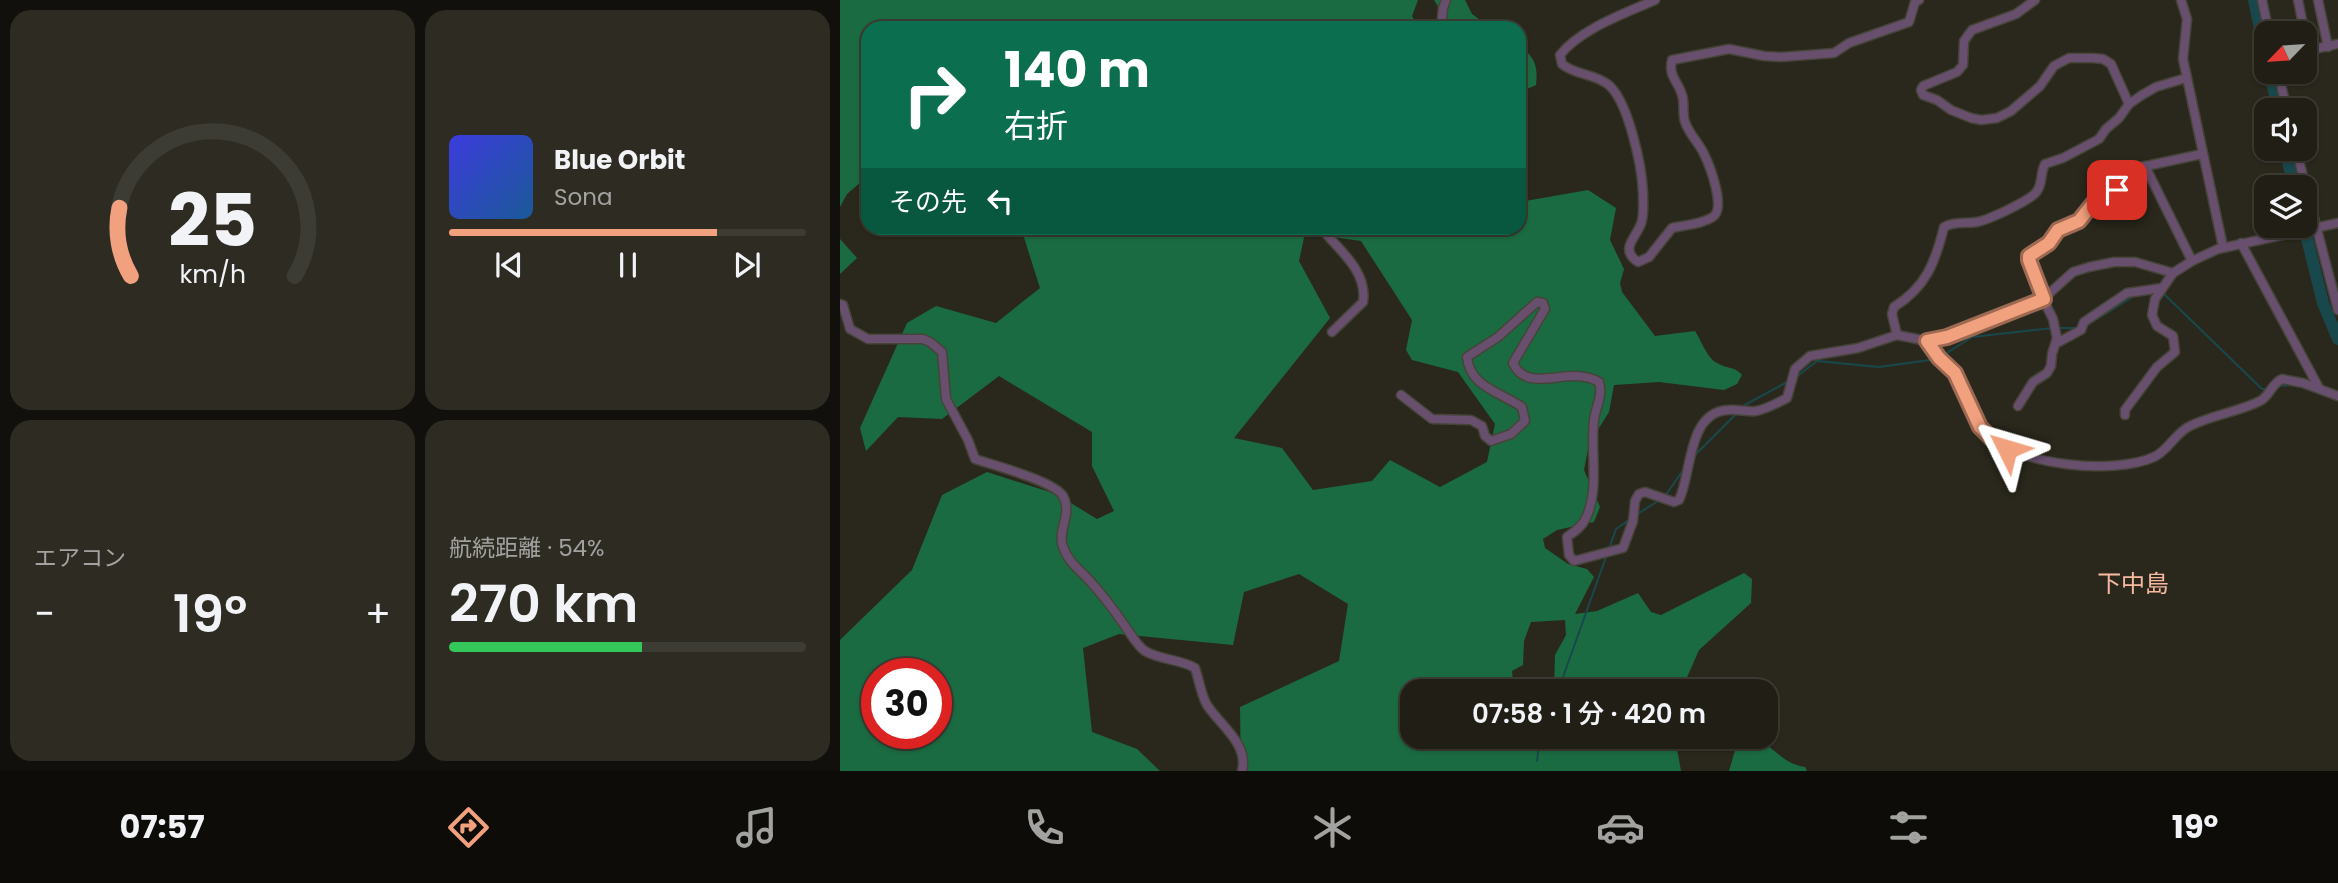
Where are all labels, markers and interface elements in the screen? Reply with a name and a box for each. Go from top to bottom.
north arrow [2254,21,2317,84]
map controls [2254,21,2317,238]
text: 140 m [1004,36,1150,104]
icon: right [889,49,980,140]
button: sound [2254,98,2317,161]
text: 右折 [1004,103,1068,148]
text: Blue Orbit [554,142,685,178]
pin [2087,160,2147,220]
text: 25 [168,170,257,271]
icon: arrive [2098,171,2136,209]
button: layers [2254,175,2317,238]
text: Sona [554,181,613,213]
icon: left [981,182,1019,220]
text: その先 [889,184,967,220]
icon: previous [490,246,528,284]
icon: pause [609,246,647,284]
icon: next [728,246,766,284]
text: km/h [179,257,246,292]
position arrow [1970,412,2044,486]
text: 航続距離 · 54% [449,532,605,564]
text: エアコン [34,542,126,574]
text: 270 km [449,567,638,640]
district label: 下中島 [2097,567,2169,600]
text: 19° [173,577,247,650]
text: − [34,587,55,640]
text: + [365,587,391,640]
speed limit sign: 30 [861,658,952,749]
text: 07:58 · 1 分 · 420 m [1472,696,1706,732]
icon: directions [444,803,493,852]
icon: music [732,803,781,852]
icon: phone [1020,803,1069,852]
icon: climate [1308,803,1357,852]
icon: car [1596,803,1645,852]
icon: filters [1884,803,1933,852]
text: 07:57 [120,804,205,849]
text: 19° [2172,804,2218,849]

